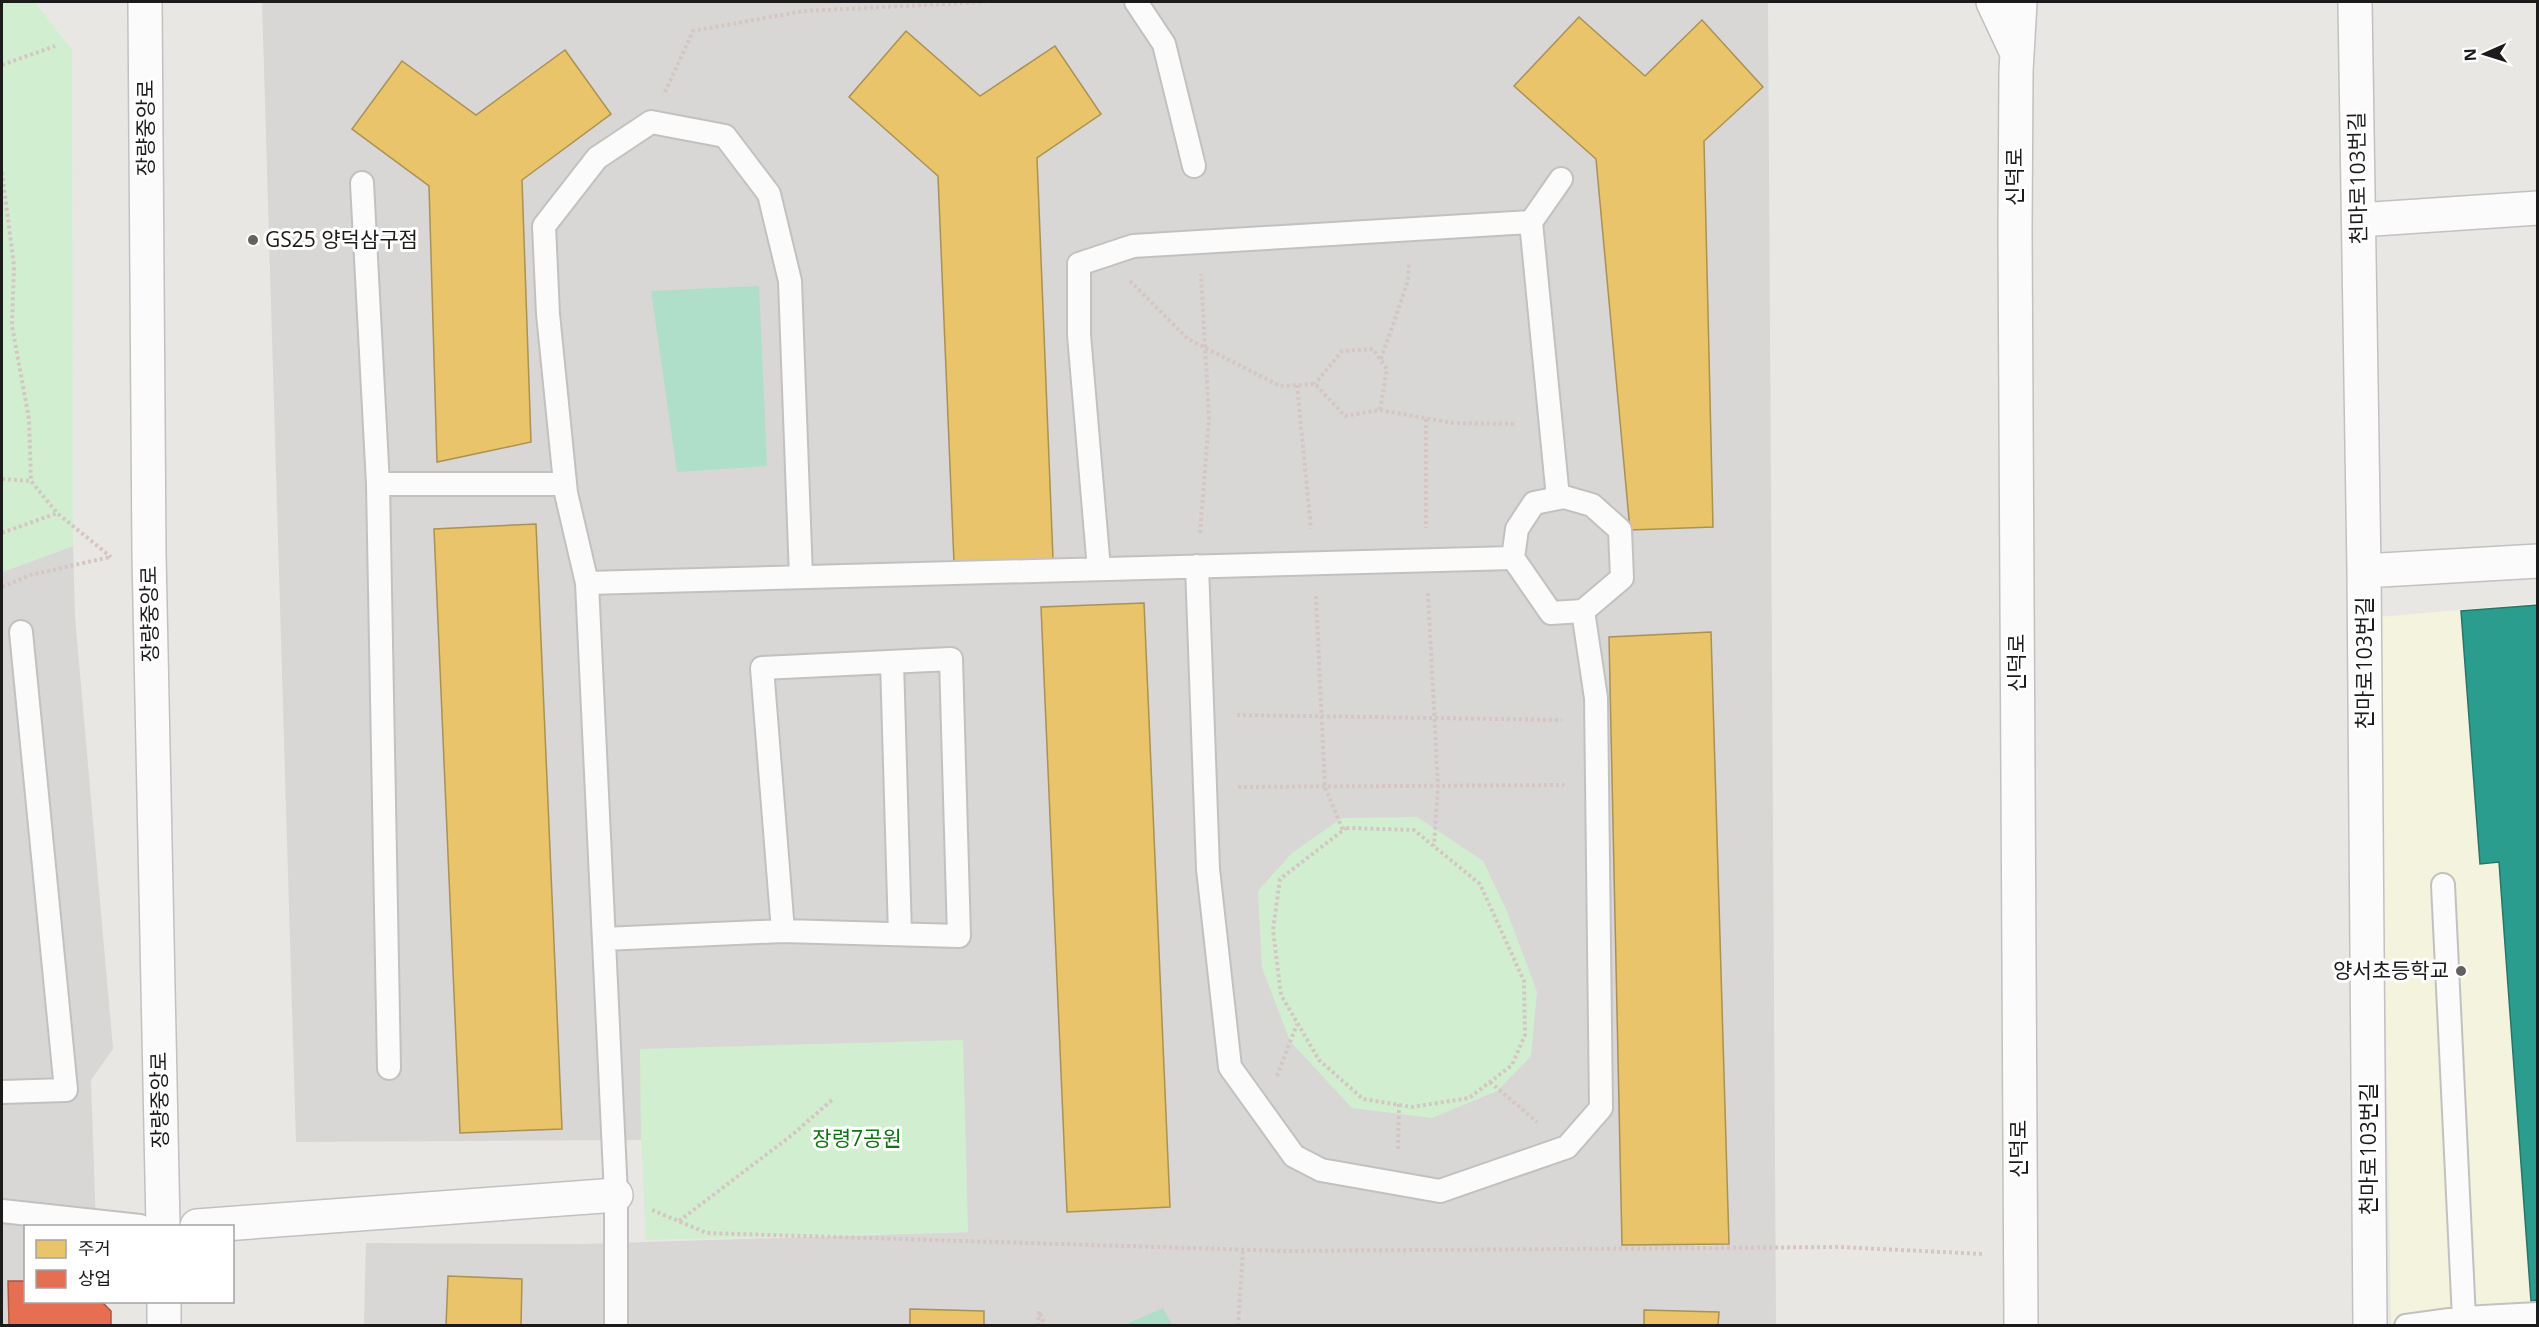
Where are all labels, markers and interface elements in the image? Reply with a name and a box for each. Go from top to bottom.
north arrow [2455,24,2515,84]
text: N [2459,48,2481,62]
street label: 장량중앙로 [131,80,159,176]
street label: 천마로103번길 [2342,111,2372,245]
street label: 신덕로 [2000,148,2028,206]
place label: GS25 양덕삼구점 [265,225,418,253]
marker: GS25 양덕삼구점 [246,233,260,247]
street label: 장량중앙로 [134,565,164,663]
street label: 천마로103번길 [2350,597,2378,729]
street label: 신덕로 [2002,634,2030,692]
place label: 양서초등학교 [2333,956,2449,984]
marker: 양서초등학교 [2454,964,2468,978]
street label: 장량중앙로 [144,1051,174,1149]
street label: 천마로103번길 [2354,1083,2382,1215]
street label: 신덕로 [2004,1120,2032,1178]
park label: 장령7공원 [812,1124,902,1152]
legend [24,1225,234,1303]
text: 주거 [78,1236,111,1260]
text: 상업 [78,1266,111,1290]

